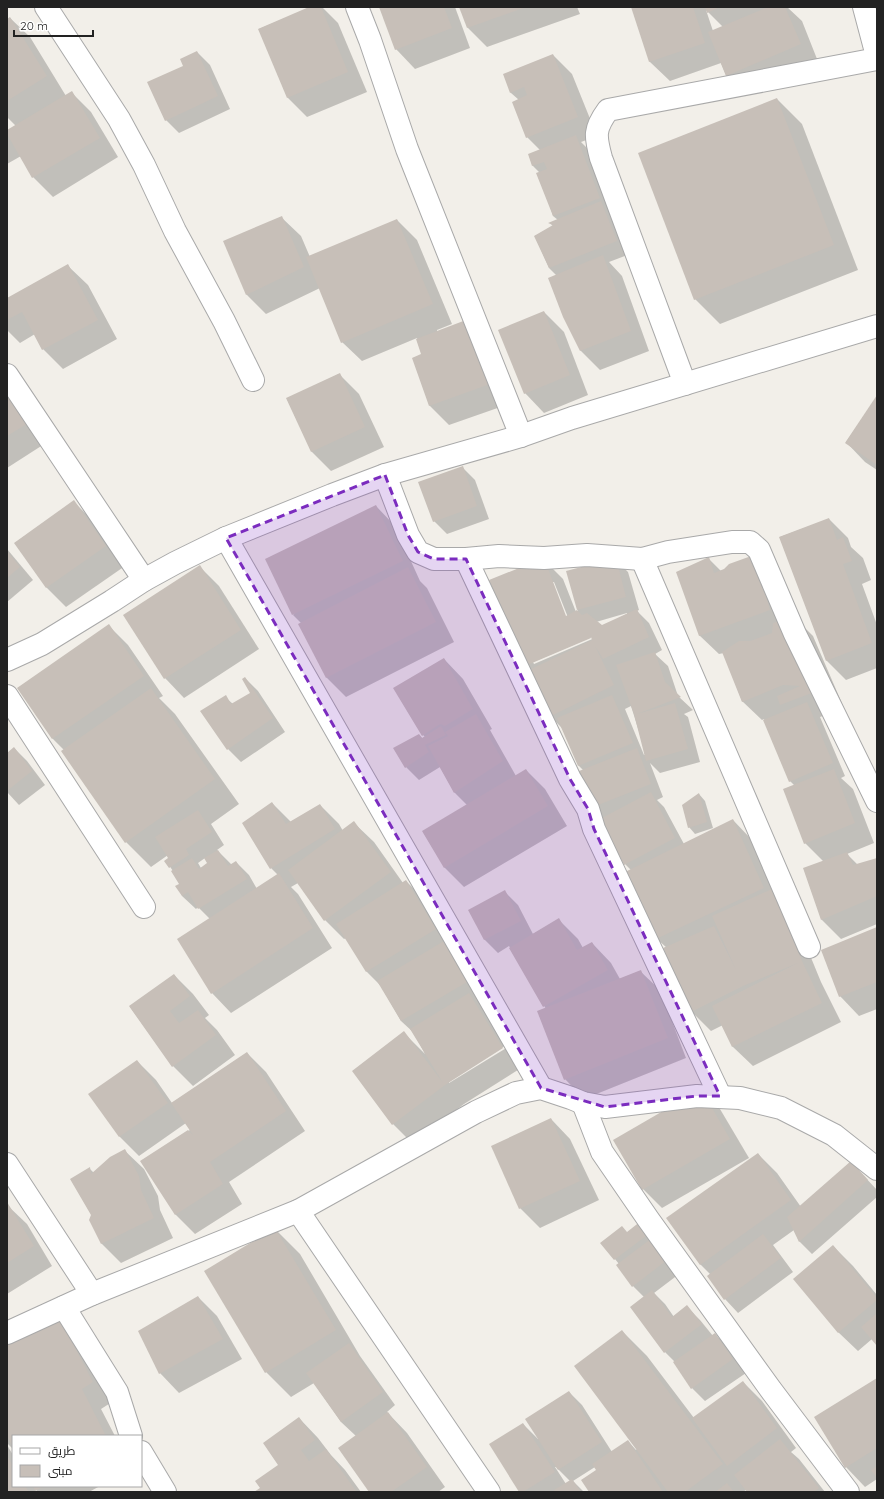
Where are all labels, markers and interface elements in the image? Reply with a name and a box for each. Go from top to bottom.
scale bar [14,12,93,38]
text: 20 m [20,18,48,33]
legend [12,1435,142,1487]
text: طريق [48,1443,76,1458]
text: مبنى [48,1463,73,1478]

